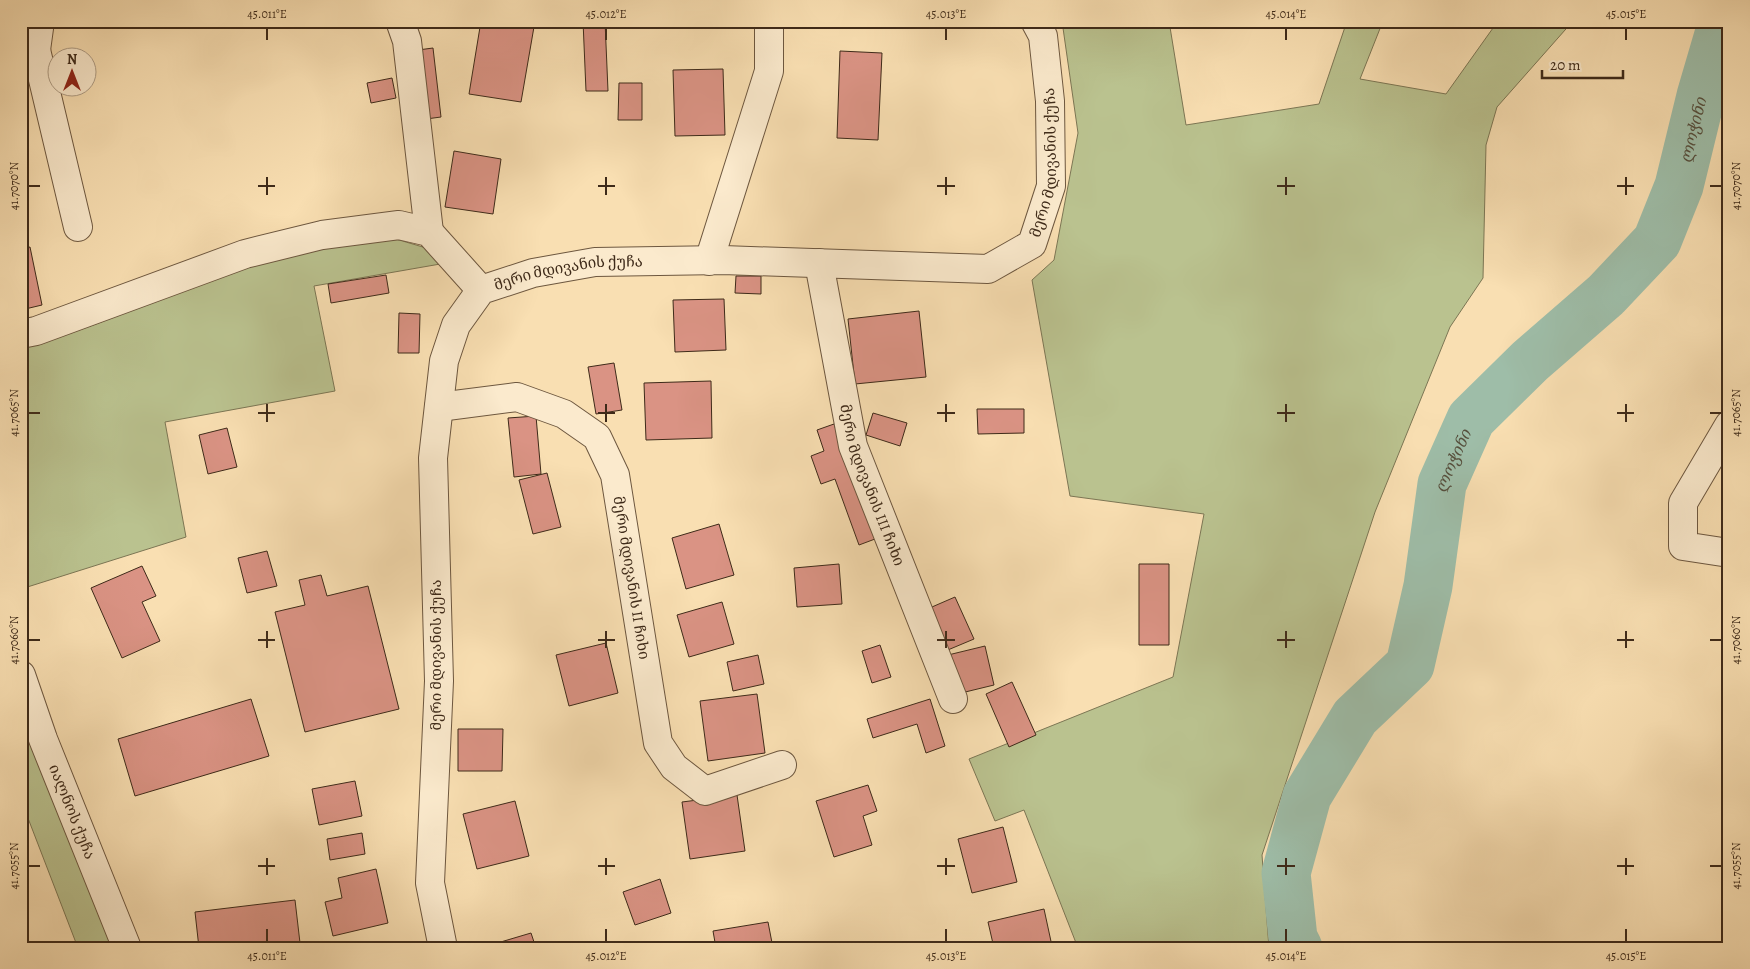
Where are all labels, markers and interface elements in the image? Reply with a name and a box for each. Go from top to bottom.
text: 45.011°E [247,6,287,22]
text: 45.012°E [585,6,627,22]
text: 45.013°E [926,6,966,22]
text: 45.014°E [1266,6,1306,22]
text: 45.015°E [1606,6,1646,22]
north arrow [48,48,98,98]
scale bar [1542,48,1624,80]
text: N [67,50,77,69]
text: 20 m [1550,55,1581,75]
street label: მერი მდივანის ქუჩა [1025,87,1061,240]
water label: ლოჭინი [1675,94,1712,166]
text: 41.7070°N [6,161,22,210]
text: 41.7070°N [1728,161,1744,210]
street label: მერი მდივანის ქუჩა [491,251,643,295]
text: 41.7065°N [6,389,22,437]
text: 41.7065°N [1728,389,1744,437]
street label: მერი მდივანის III ჩიხი [835,403,909,569]
water label: ლოჭინი [1430,425,1477,496]
street label: მერი მდივანის II ჩიხი [609,495,654,661]
street label: მერი მდივანის ქუჩა [426,579,446,731]
text: 41.7060°N [6,615,22,664]
text: 41.7060°N [1728,615,1744,664]
street label: იალნოს ქუჩა [44,761,100,862]
text: 41.7055°N [6,842,22,890]
text: 41.7055°N [1728,842,1744,890]
text: 45.011°E [247,948,287,964]
text: 45.012°E [585,948,627,964]
text: 45.013°E [926,948,966,964]
text: 45.014°E [1266,948,1306,964]
text: 45.015°E [1606,948,1646,964]

